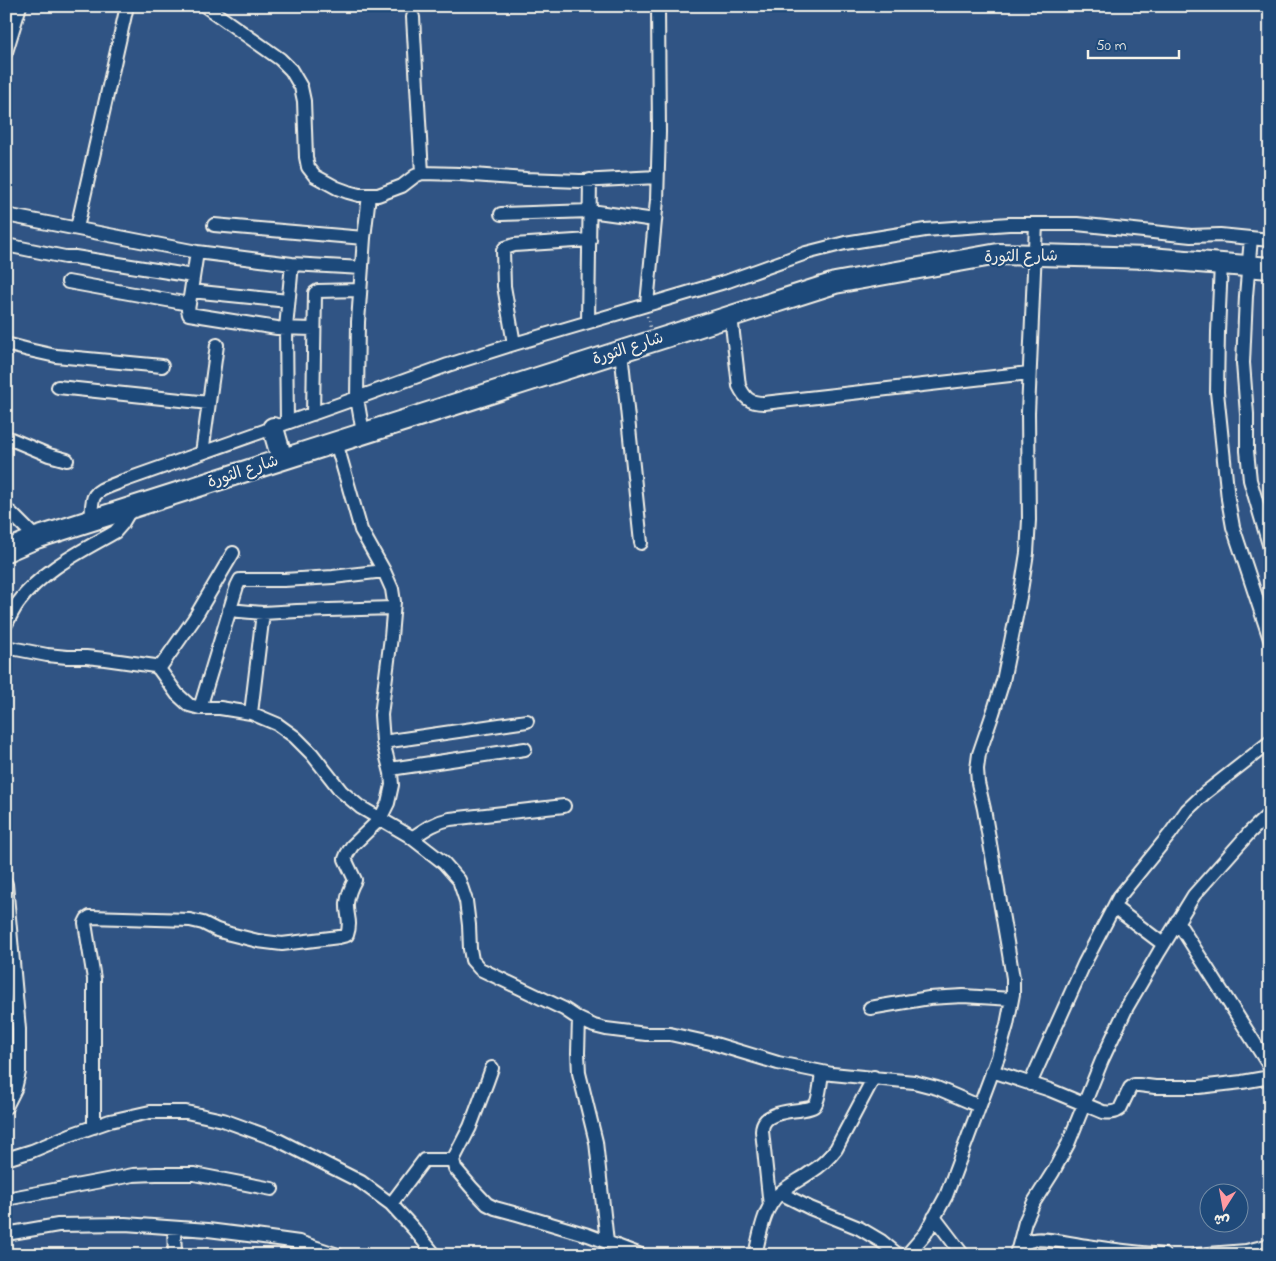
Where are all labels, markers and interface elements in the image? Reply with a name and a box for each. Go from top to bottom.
scale bar [1088,28,1180,60]
text: 50 m [1096,35,1127,57]
street label: شارع الثورة [984,244,1058,270]
street label: شارع الثورة [589,326,667,372]
street label: شارع الثورة [204,449,282,495]
north arrow [1198,1184,1248,1234]
text: ش [1212,1208,1231,1231]

